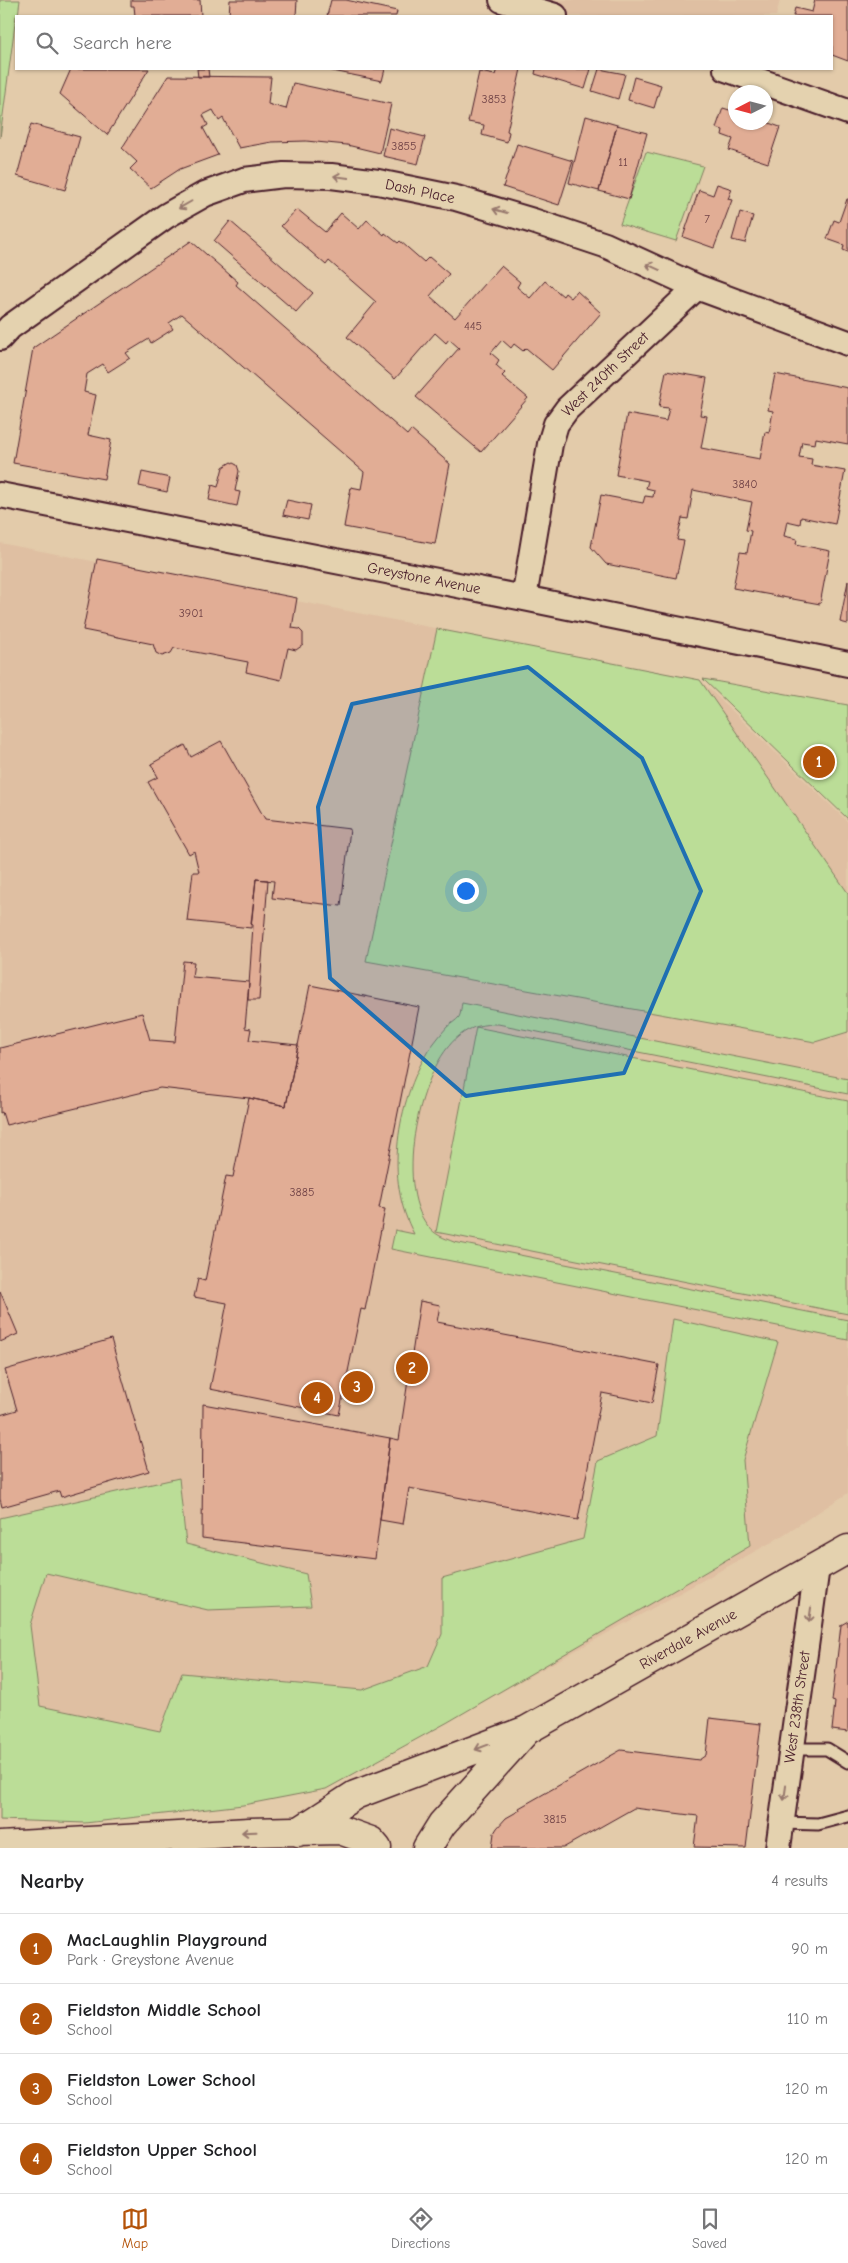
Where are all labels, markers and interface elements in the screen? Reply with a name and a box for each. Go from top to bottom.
search box [15,15,833,70]
icon: search [33,29,61,57]
text: Search here [73,32,172,54]
north arrow [728,85,773,130]
house number: 3853 [482,92,506,106]
house number: 3855 [391,139,417,153]
house number: 11 [618,155,628,169]
one-way arrow [334,172,350,182]
street label: Dash Place [384,175,457,207]
one-way arrow [178,201,192,211]
one-way arrow [492,206,508,216]
house number: 7 [704,212,710,226]
one-way arrow [646,261,661,271]
house number: 445 [464,319,482,333]
street label: West 240th Street [558,327,653,420]
house number: 3840 [732,477,758,491]
street label: Greystone Avenue [366,558,483,598]
house number: 3901 [179,606,203,620]
pin: 1 [803,743,835,781]
your location [453,878,479,904]
house number: 3885 [290,1185,314,1199]
pin: 2 [396,1349,428,1387]
pin: 3 [341,1368,373,1406]
pin: 4 [301,1379,333,1417]
street label: Riverdale Avenue [636,1605,740,1673]
one-way arrow [805,1606,815,1622]
street label: West 238th Street [780,1649,814,1764]
one-way arrow [475,1743,490,1752]
one-way arrow [780,1785,790,1801]
house number: 3815 [543,1812,567,1826]
one-way arrow [241,1827,258,1837]
text: Nearby [20,1869,84,1893]
text: 4 results [771,1872,828,1890]
text: MacLaughlin Playground [67,1929,268,1951]
text: 1 [33,1940,39,1958]
text: 90 m [791,1940,828,1958]
text: Park · Greystone Avenue [67,1951,234,1969]
text: Fieldston Middle School [67,1999,261,2021]
text: 2 [32,2010,40,2028]
text: 110 m [787,2010,828,2028]
text: School [67,2021,113,2039]
text: Fieldston Lower School [67,2069,256,2091]
text: 3 [32,2080,40,2098]
text: 120 m [785,2080,828,2098]
text: School [67,2091,113,2109]
text: Fieldston Upper School [67,2139,257,2161]
text: 4 [32,2150,40,2168]
text: 120 m [785,2150,828,2168]
text: School [67,2161,113,2179]
tab: Map [121,2205,149,2252]
tab: Directions [391,2205,450,2252]
tab: Saved [692,2205,727,2252]

